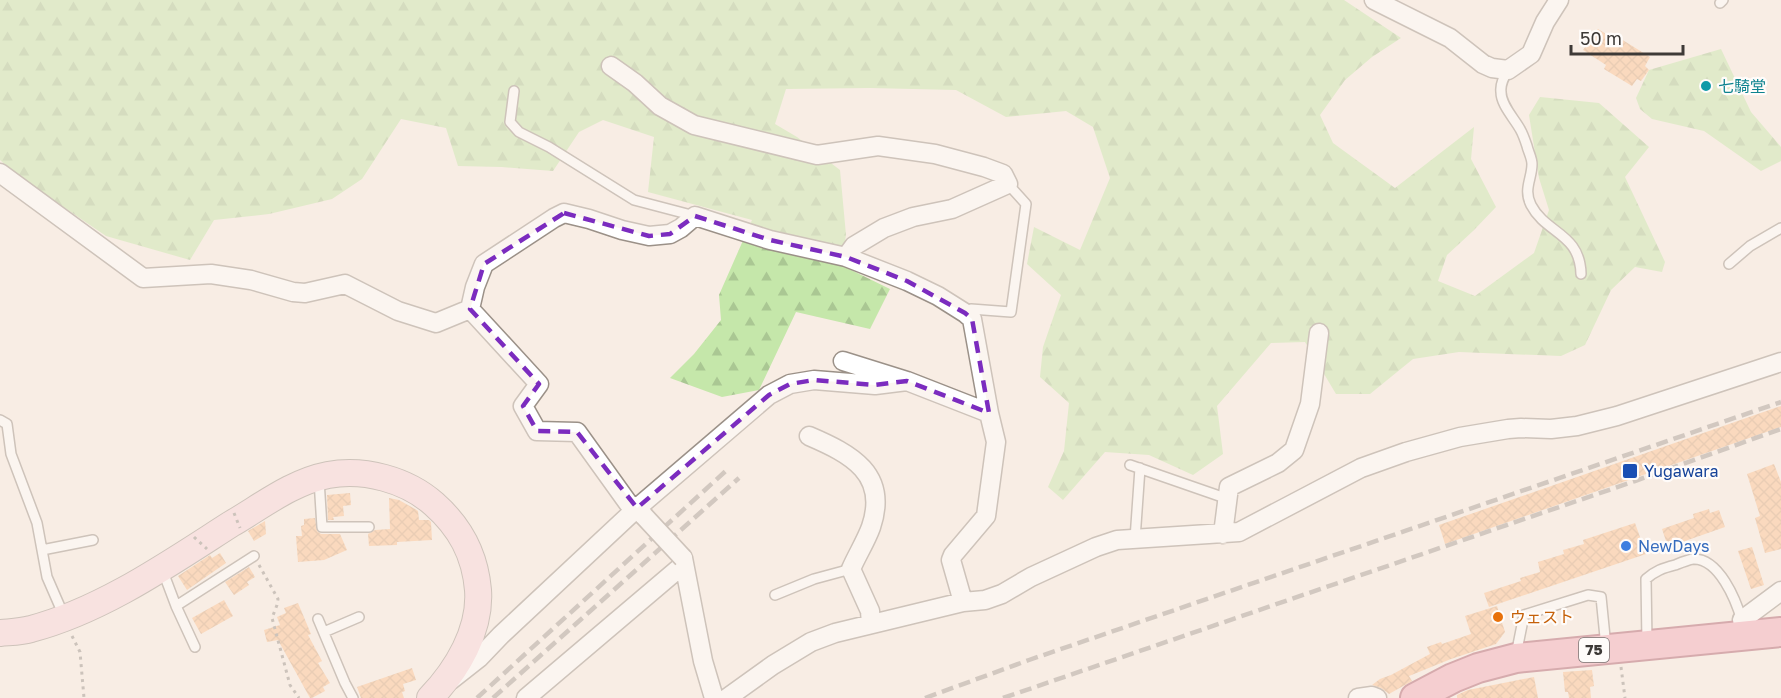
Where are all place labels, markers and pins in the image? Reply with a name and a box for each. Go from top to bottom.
place label: 七騎堂 [1718,76,1766,96]
marker: 七騎堂 [1699,79,1713,93]
place label: Yugawara [1644,461,1718,481]
marker: Yugawara [1621,462,1639,480]
place label: NewDays [1638,536,1710,556]
marker: NewDays [1619,539,1633,553]
place label: ウェスト [1510,607,1574,627]
marker: ウェスト [1491,610,1505,624]

